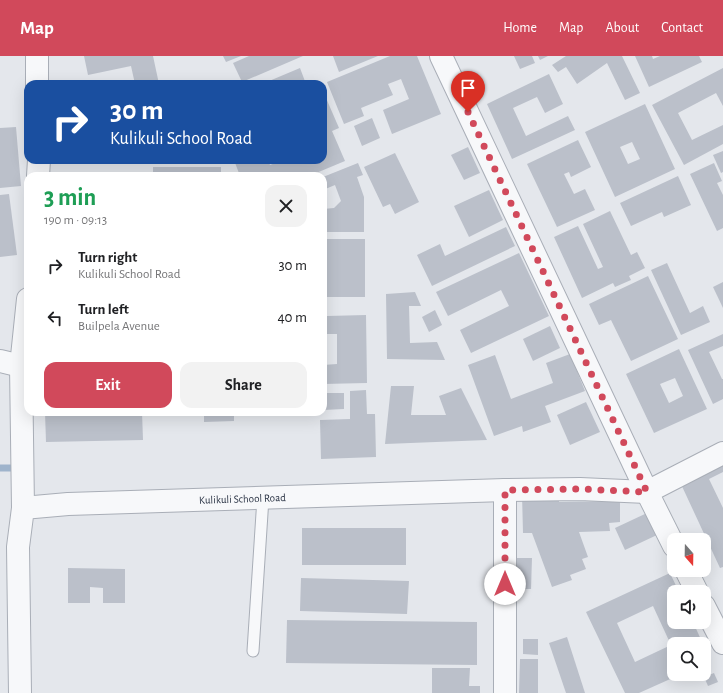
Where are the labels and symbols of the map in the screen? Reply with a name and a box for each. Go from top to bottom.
pin [451,71,485,112]
street label: Kulikuli School Road [199,492,286,506]
north arrow [667,533,711,577]
position arrow [484,563,526,605]

